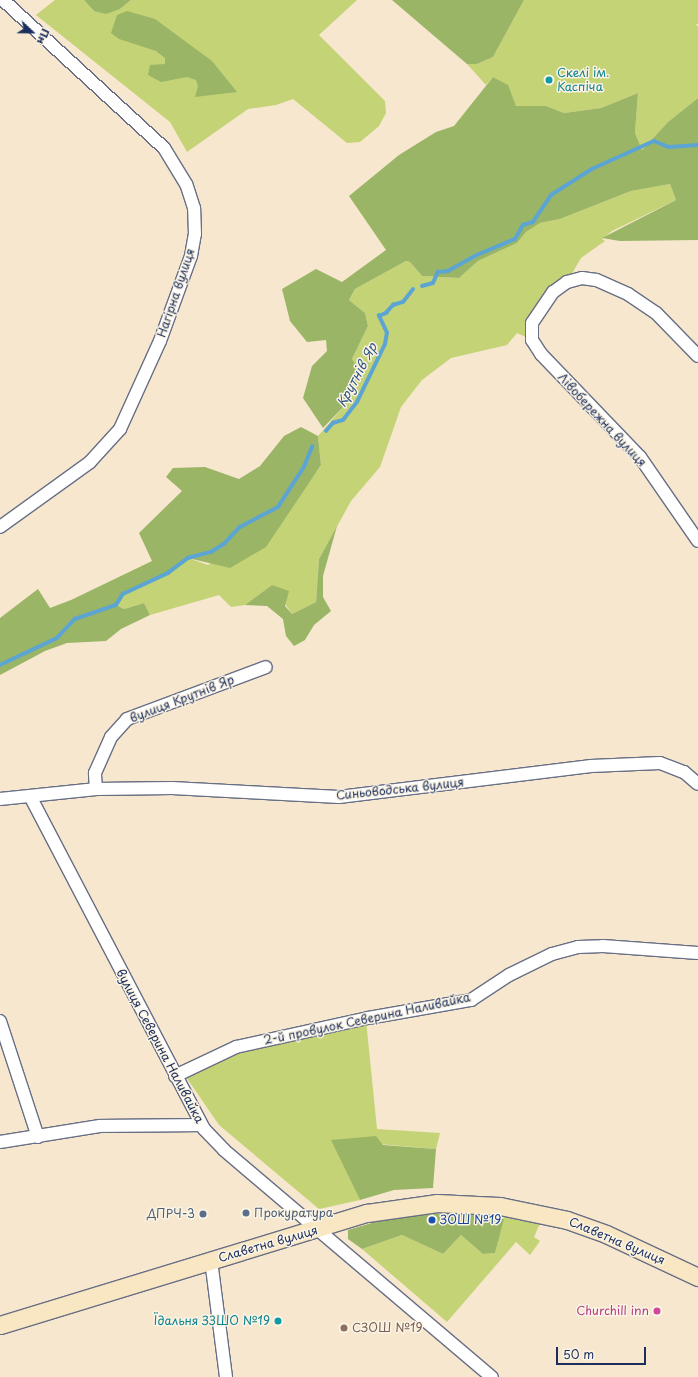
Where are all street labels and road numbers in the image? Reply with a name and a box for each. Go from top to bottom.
street label: Нагірна вулиця [154,247,198,339]
street label: Лівобережна вулиця [554,370,650,470]
street label: вулиця Крутнів Яр [128,672,236,726]
street label: Синьоводська вулиця [335,775,465,803]
street label: вулиця Северина Наливайка [113,966,207,1126]
street label: 2-й провулок Северина Наливайка [262,990,472,1048]
street label: Славетна вулиця [567,1214,667,1268]
street label: Славетна вулиця [216,1223,320,1265]

